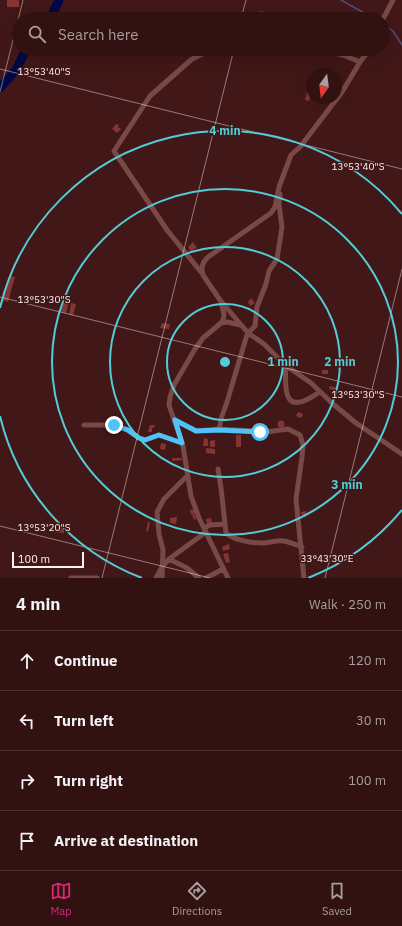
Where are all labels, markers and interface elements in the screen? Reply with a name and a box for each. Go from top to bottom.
search box [12,12,390,56]
icon: search [26,23,48,45]
text: Search here [58,25,138,44]
text: 13°53'40"S [17,65,71,78]
north arrow [306,68,342,104]
text: 4 min [209,123,241,138]
text: 13°53'40"S [331,160,385,173]
text: 13°53'30"S [17,293,71,306]
text: 1 min [267,354,299,369]
text: 2 min [324,354,356,369]
centre of rings [218,355,232,369]
text: 13°53'30"S [331,388,385,401]
route end [105,416,123,434]
route start [251,423,269,441]
text: 3 min [331,477,363,492]
text: 13°53'20"S [17,521,71,534]
scale bar [12,550,84,569]
text: 100 m [18,552,50,566]
text: 33°43'30"E [300,552,354,565]
text: 4 min [16,593,60,615]
text: Walk · 250 m [309,596,386,613]
icon: ahead [16,650,38,672]
text: Continue [54,651,118,670]
text: 120 m [348,652,386,669]
icon: left [16,710,38,732]
text: Turn left [54,711,114,730]
text: 30 m [356,712,386,729]
icon: right [16,770,38,792]
text: Turn right [54,771,123,790]
text: 100 m [348,772,386,789]
icon: arrive [16,830,38,852]
text: Arrive at destination [54,831,198,850]
tab: Map [50,880,72,918]
tab: Directions [172,880,222,918]
tab: Saved [322,880,352,918]

